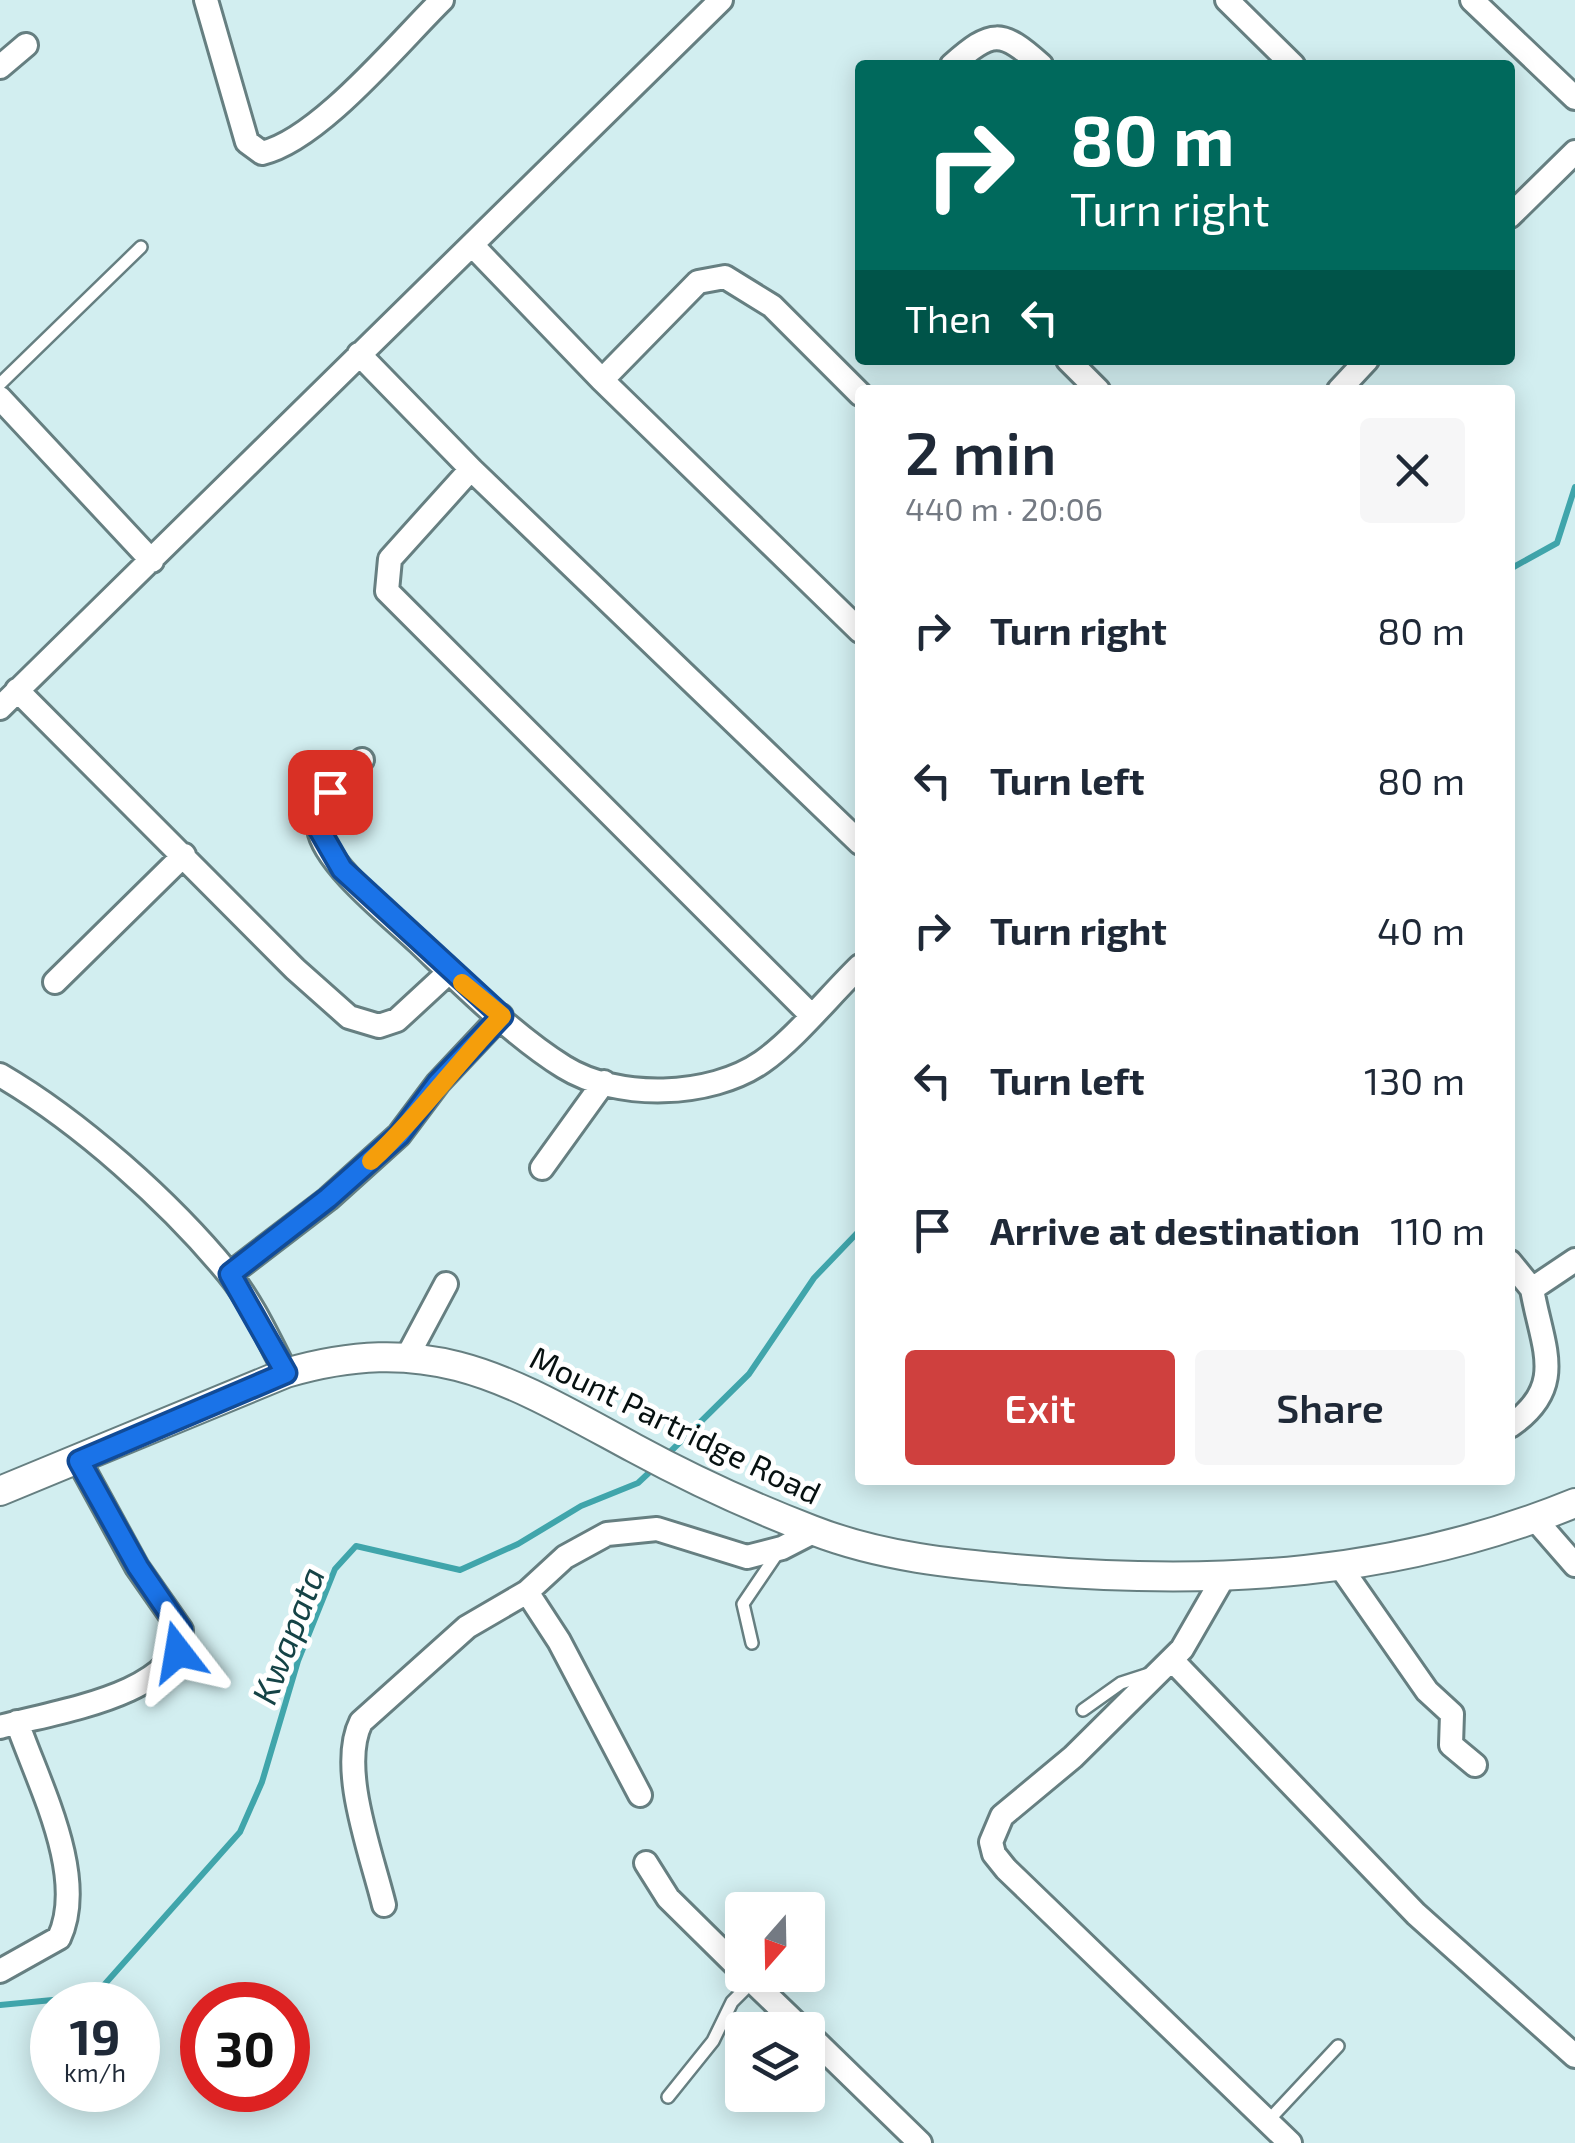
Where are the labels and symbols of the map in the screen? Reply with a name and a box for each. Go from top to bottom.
pin [288,750,373,835]
street label: Mount Partridge Road [524,1337,828,1511]
water label: Kwapata [242,1561,332,1709]
position arrow [126,1600,230,1704]
north arrow [725,1892,825,1992]
speed limit sign: 30 [180,1982,310,2112]

